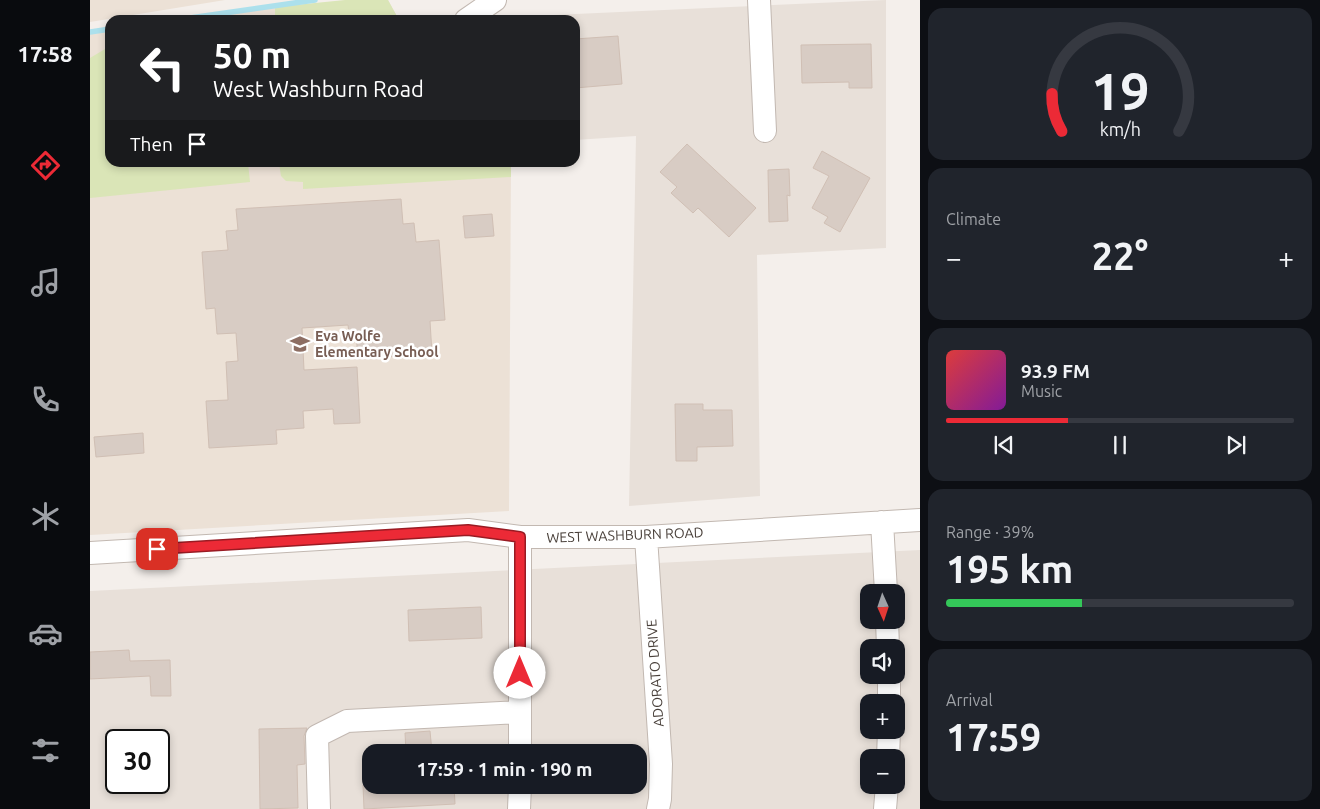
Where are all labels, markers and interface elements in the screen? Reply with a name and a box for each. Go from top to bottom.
icon: left [130,35,195,100]
text: 50 m [213,35,291,75]
text: 17:58 [17,41,73,66]
text: 19 [1091,62,1149,120]
text: West Washburn Road [213,76,424,101]
text: km/h [1099,119,1141,139]
icon: arrive [183,130,211,158]
text: Then [130,133,173,155]
icon: directions [28,148,63,183]
text: Climate [946,210,1001,228]
text: 22° [1092,235,1148,277]
text: − [946,242,962,273]
text: + [1278,242,1294,273]
icon: music [28,265,63,300]
place label: Eva Wolfe Elementary School [315,328,438,360]
school or university icon: Eva Wolfe Elementary School [289,333,311,355]
text: 93.9 FM [1021,360,1090,382]
icon: phone [28,382,63,417]
text: Music [1021,382,1062,400]
icon: previous [990,431,1018,459]
icon: pause [1106,431,1134,459]
icon: next [1222,431,1250,459]
icon: climate [28,499,63,534]
text: Range · 39% [946,523,1034,541]
street label: WEST WASHBURN ROAD [546,524,704,546]
pin [136,528,178,570]
icon: arrive [143,535,171,563]
text: 195 km [946,548,1073,590]
north arrow [860,584,905,629]
map controls [860,584,905,794]
icon: car [28,616,63,651]
street label: ADORATO DRIVE [643,618,667,727]
button: sound [860,639,905,684]
position arrow [493,646,545,698]
text: Arrival [946,691,993,709]
button: + [860,694,905,739]
text: 17:59 [946,716,1041,758]
speed limit sign: 30 [105,729,170,794]
icon: filters [28,733,63,768]
button: − [860,749,905,794]
text: 17:59 · 1 min · 190 m [417,758,592,780]

